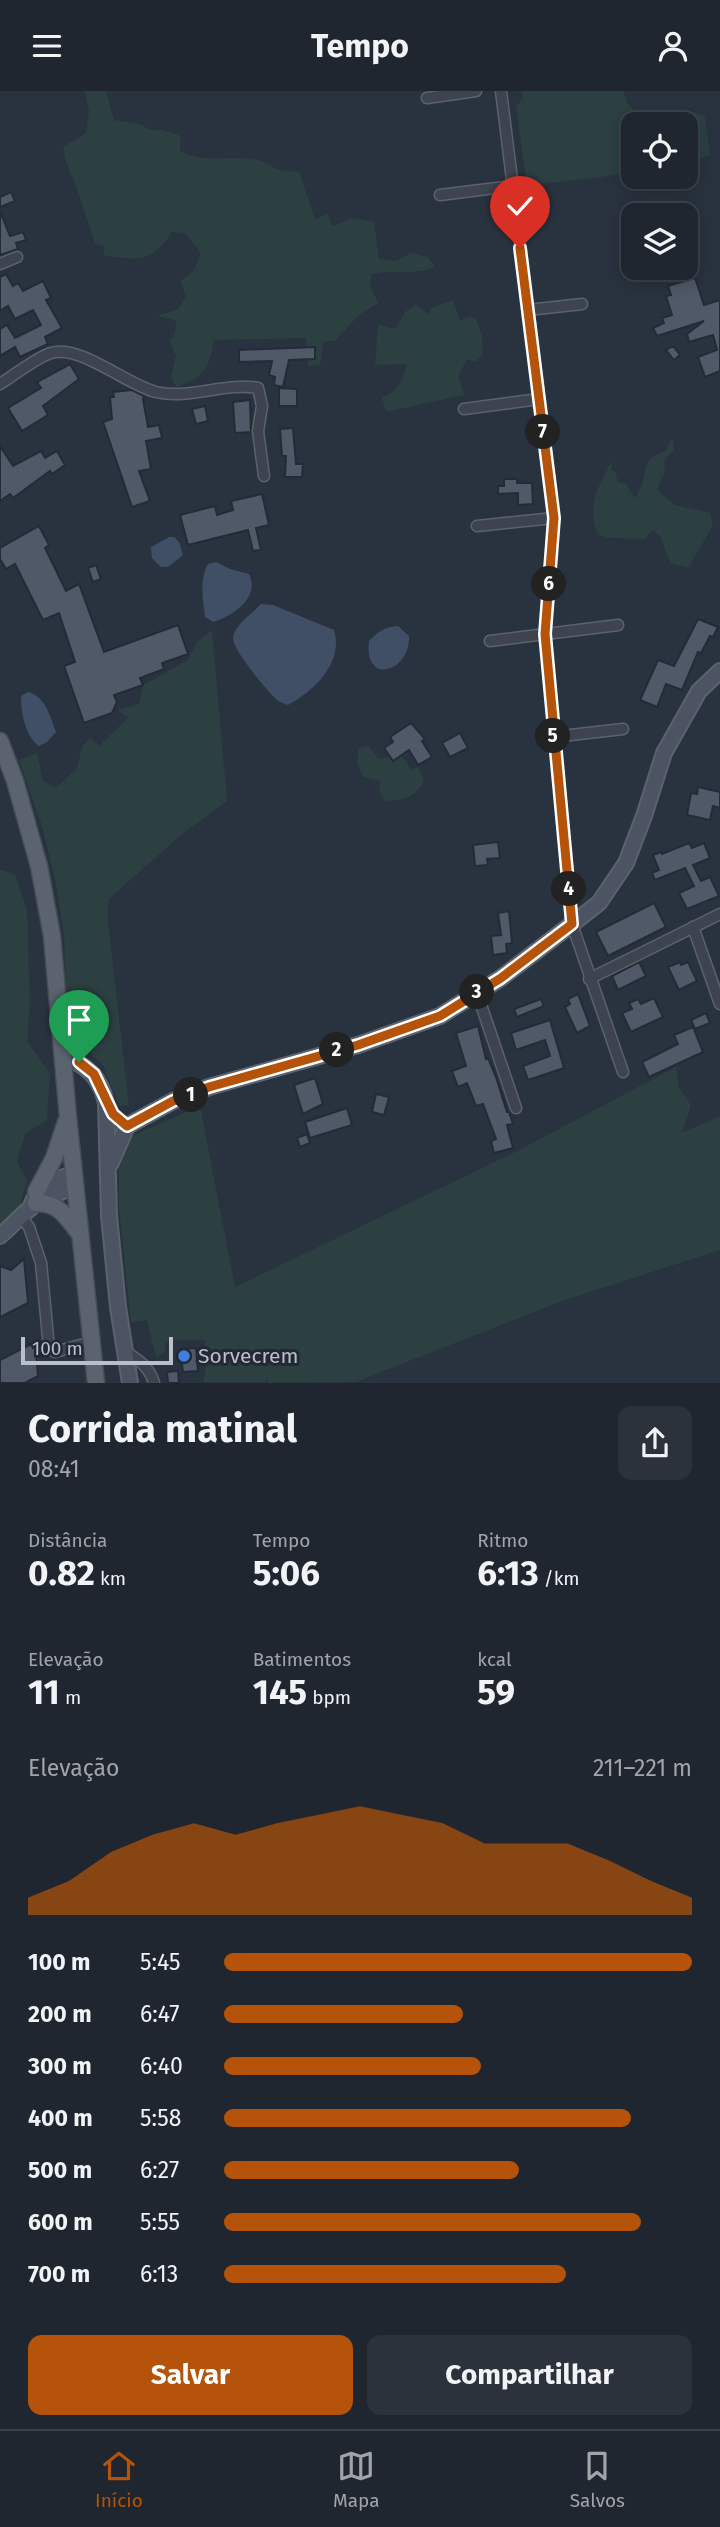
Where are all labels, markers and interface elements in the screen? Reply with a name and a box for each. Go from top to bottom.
icon: menu [28,27,66,65]
text: Tempo [311,27,409,65]
icon: person [654,27,692,65]
map controls [621,112,698,280]
button: locate [621,112,698,189]
pin [490,176,550,248]
icon: check [501,187,539,225]
button: layers [621,203,698,280]
pin: 7 [526,415,560,449]
text: 7 [538,420,547,443]
pin: 6 [532,567,566,601]
text: 6 [543,572,554,595]
pin: 5 [536,719,570,753]
text: 5 [547,724,558,747]
pin: 4 [552,871,586,907]
text: 4 [563,877,574,900]
pin: 3 [460,975,494,1009]
text: 3 [472,980,481,1003]
pin [49,990,109,1062]
icon: arrive [60,1001,98,1039]
pin: 2 [320,1033,354,1067]
text: 2 [332,1038,341,1061]
pin: 1 [174,1077,208,1112]
text: 1 [186,1083,195,1106]
scale bar [21,1333,173,1365]
text: 100 m [32,1337,83,1360]
place label: Sorvecrem [198,1343,298,1369]
marker: Sorvecrem [176,1348,192,1364]
text: Corrida matinal [28,1406,297,1452]
button: share [618,1406,692,1480]
text: 08:41 [28,1455,80,1483]
text: Distância [28,1529,107,1552]
text: Tempo [253,1529,310,1552]
text: Ritmo [477,1529,528,1552]
text: 0.82 [28,1552,95,1594]
text: 5:06 [253,1552,320,1594]
text: 6:13 [477,1552,539,1594]
text: km [95,1567,126,1590]
text: /km [539,1567,580,1590]
text: Elevação [28,1648,104,1671]
text: Batimentos [253,1648,351,1671]
text: kcal [477,1648,512,1671]
text: 11 [28,1671,60,1713]
text: 145 [253,1671,307,1713]
text: 59 [477,1671,515,1713]
text: m [60,1686,81,1709]
text: bpm [307,1686,351,1709]
text: Elevação [28,1754,119,1782]
text: 211–221 m [593,1754,692,1782]
text: 100 m [28,1948,90,1976]
text: 5:45 [140,1948,180,1976]
text: 200 m [28,2000,92,2028]
text: 6:47 [140,2000,180,2028]
text: 300 m [28,2052,92,2080]
text: 6:40 [140,2052,183,2080]
text: 400 m [28,2104,93,2132]
text: 5:58 [140,2104,181,2132]
text: 500 m [28,2156,92,2184]
text: 6:27 [140,2156,179,2184]
text: 600 m [28,2208,93,2236]
text: 5:55 [140,2208,180,2236]
text: 700 m [28,2260,90,2288]
text: 6:13 [140,2260,178,2288]
button: Salvar [28,2335,353,2415]
button: Compartilhar [367,2335,692,2415]
tab: Início [95,2447,143,2512]
tab: Mapa [333,2447,380,2512]
tab: Salvos [570,2447,625,2512]

